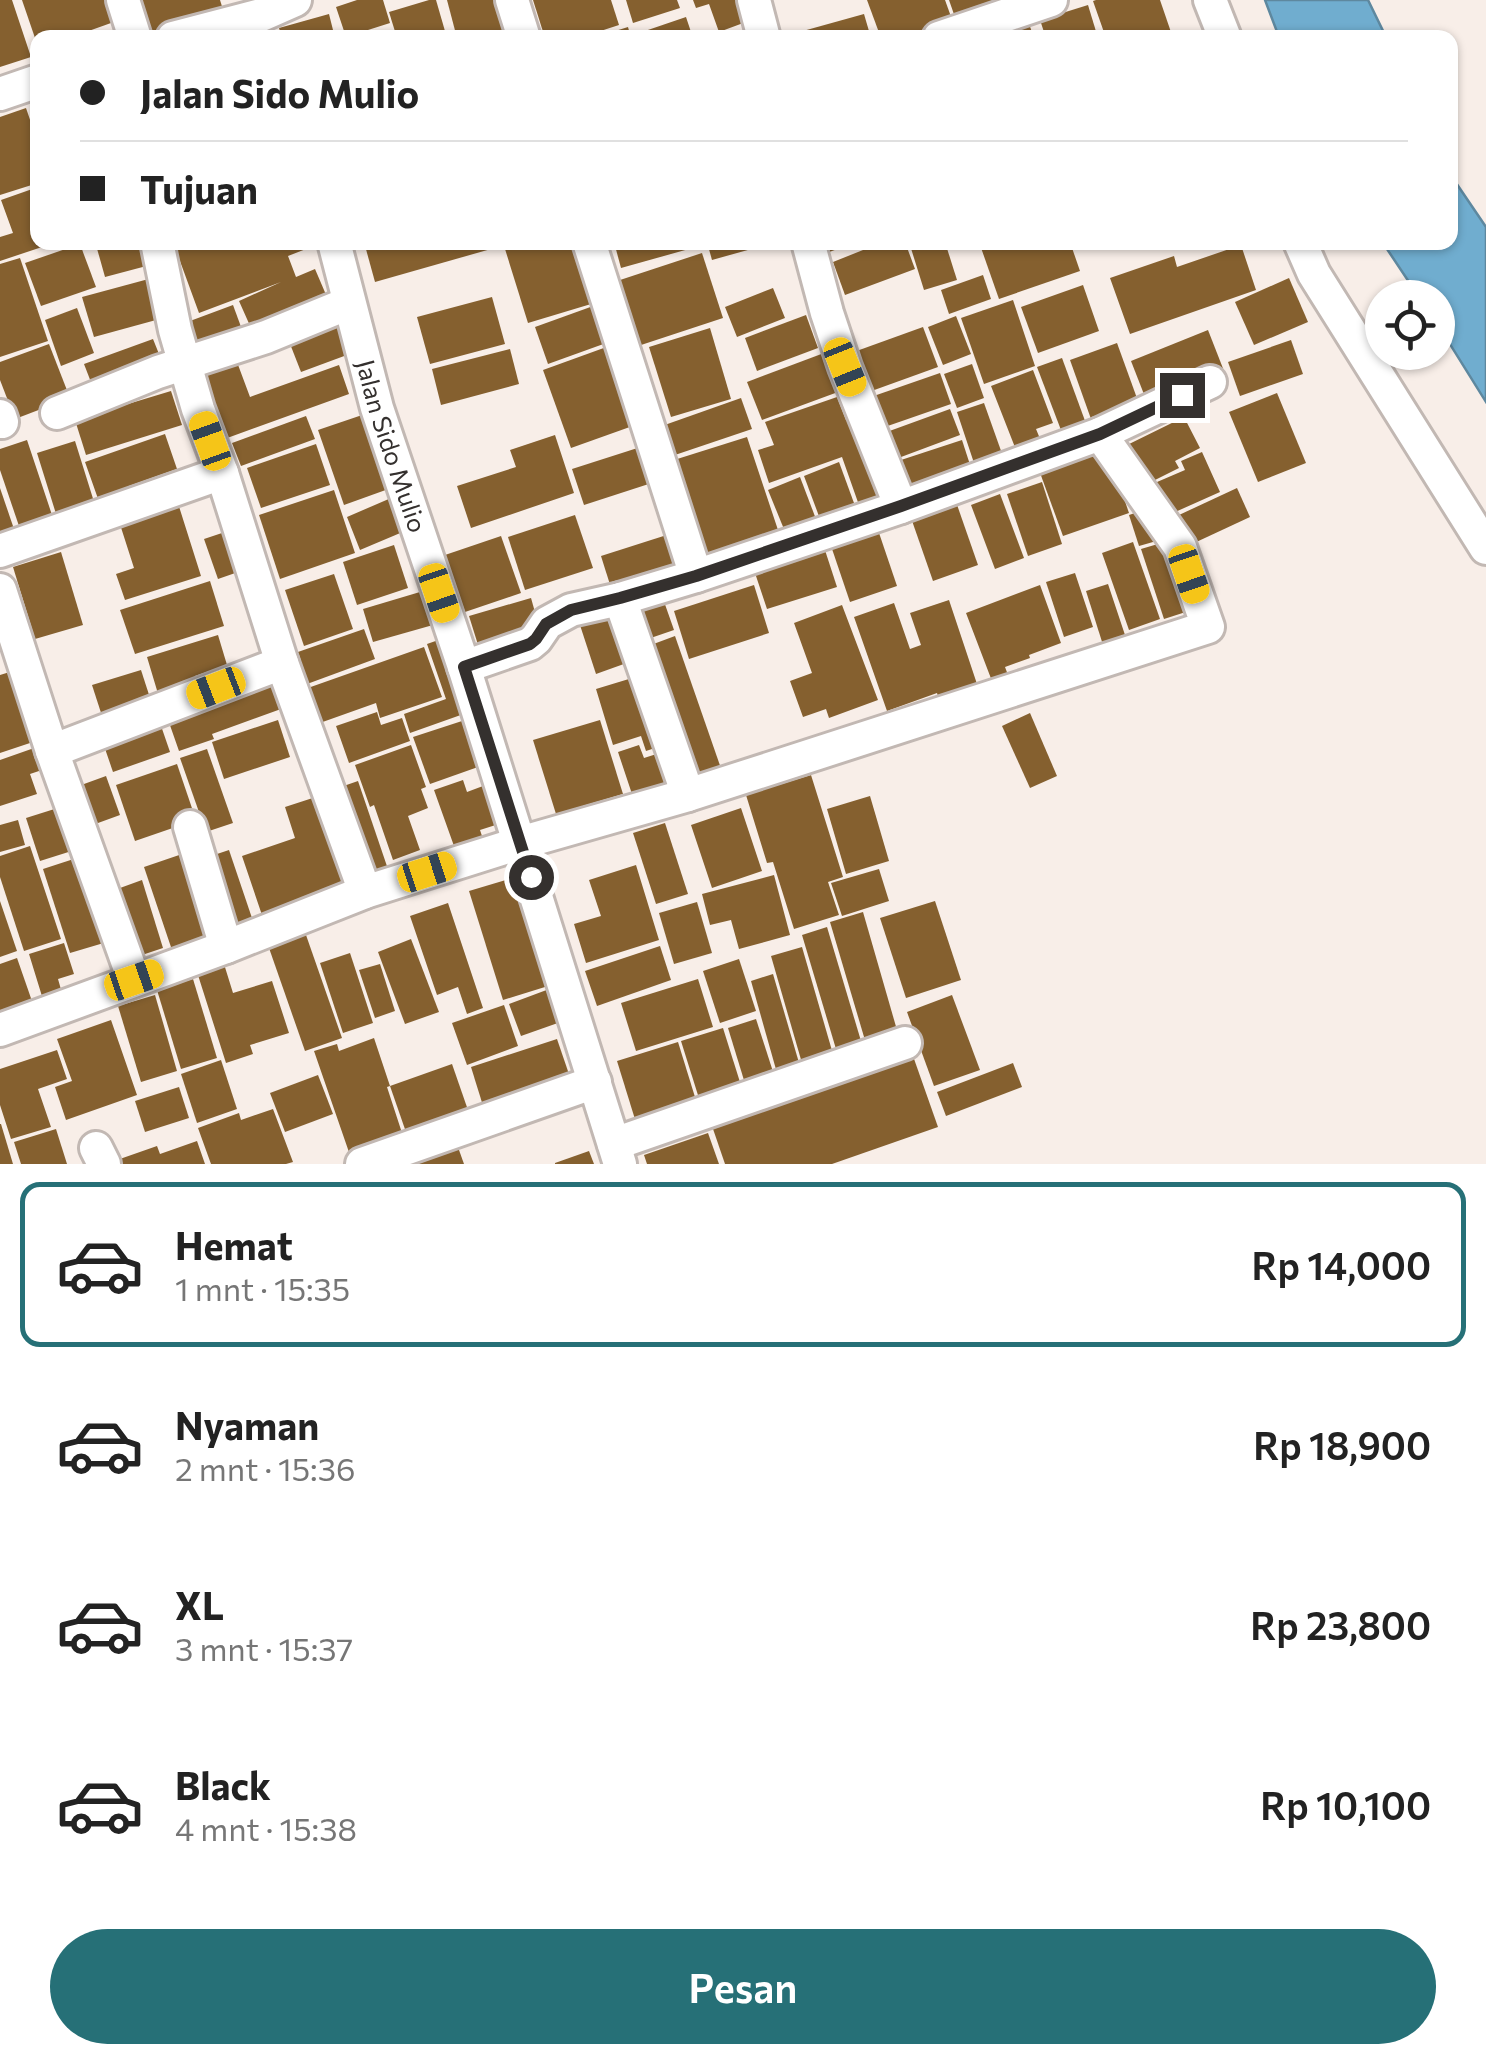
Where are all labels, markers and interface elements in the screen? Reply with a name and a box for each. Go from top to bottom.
text: Jalan Sido Mulio [140,69,419,116]
text: Tujuan [140,165,258,212]
map controls [1365,280,1455,370]
button: locate [1365,280,1455,370]
car [820,334,870,400]
street label: Jalan Sido Mulio [351,356,434,536]
route end [1160,373,1205,418]
car [186,408,234,474]
car [1165,541,1213,607]
car [415,560,463,626]
car [183,663,249,713]
car [394,848,460,896]
route start [509,855,554,900]
car [101,956,167,1004]
icon: car [55,1220,145,1310]
text: Hemat [175,1221,293,1268]
text: Rp 14,000 [1251,1241,1431,1288]
text: 1 mnt · 15:35 [175,1268,350,1308]
icon: car [55,1400,145,1490]
text: Nyaman [175,1401,319,1448]
text: Rp 18,900 [1253,1421,1431,1468]
text: 2 mnt · 15:36 [175,1448,355,1488]
icon: car [55,1580,145,1670]
text: XL [175,1581,224,1628]
text: Rp 23,800 [1250,1601,1431,1648]
text: 3 mnt · 15:37 [175,1628,353,1668]
icon: car [55,1760,145,1850]
text: Black [175,1761,271,1808]
text: Rp 10,100 [1260,1781,1431,1828]
text: 4 mnt · 15:38 [175,1808,357,1848]
button: Pesan [50,1929,1436,2044]

